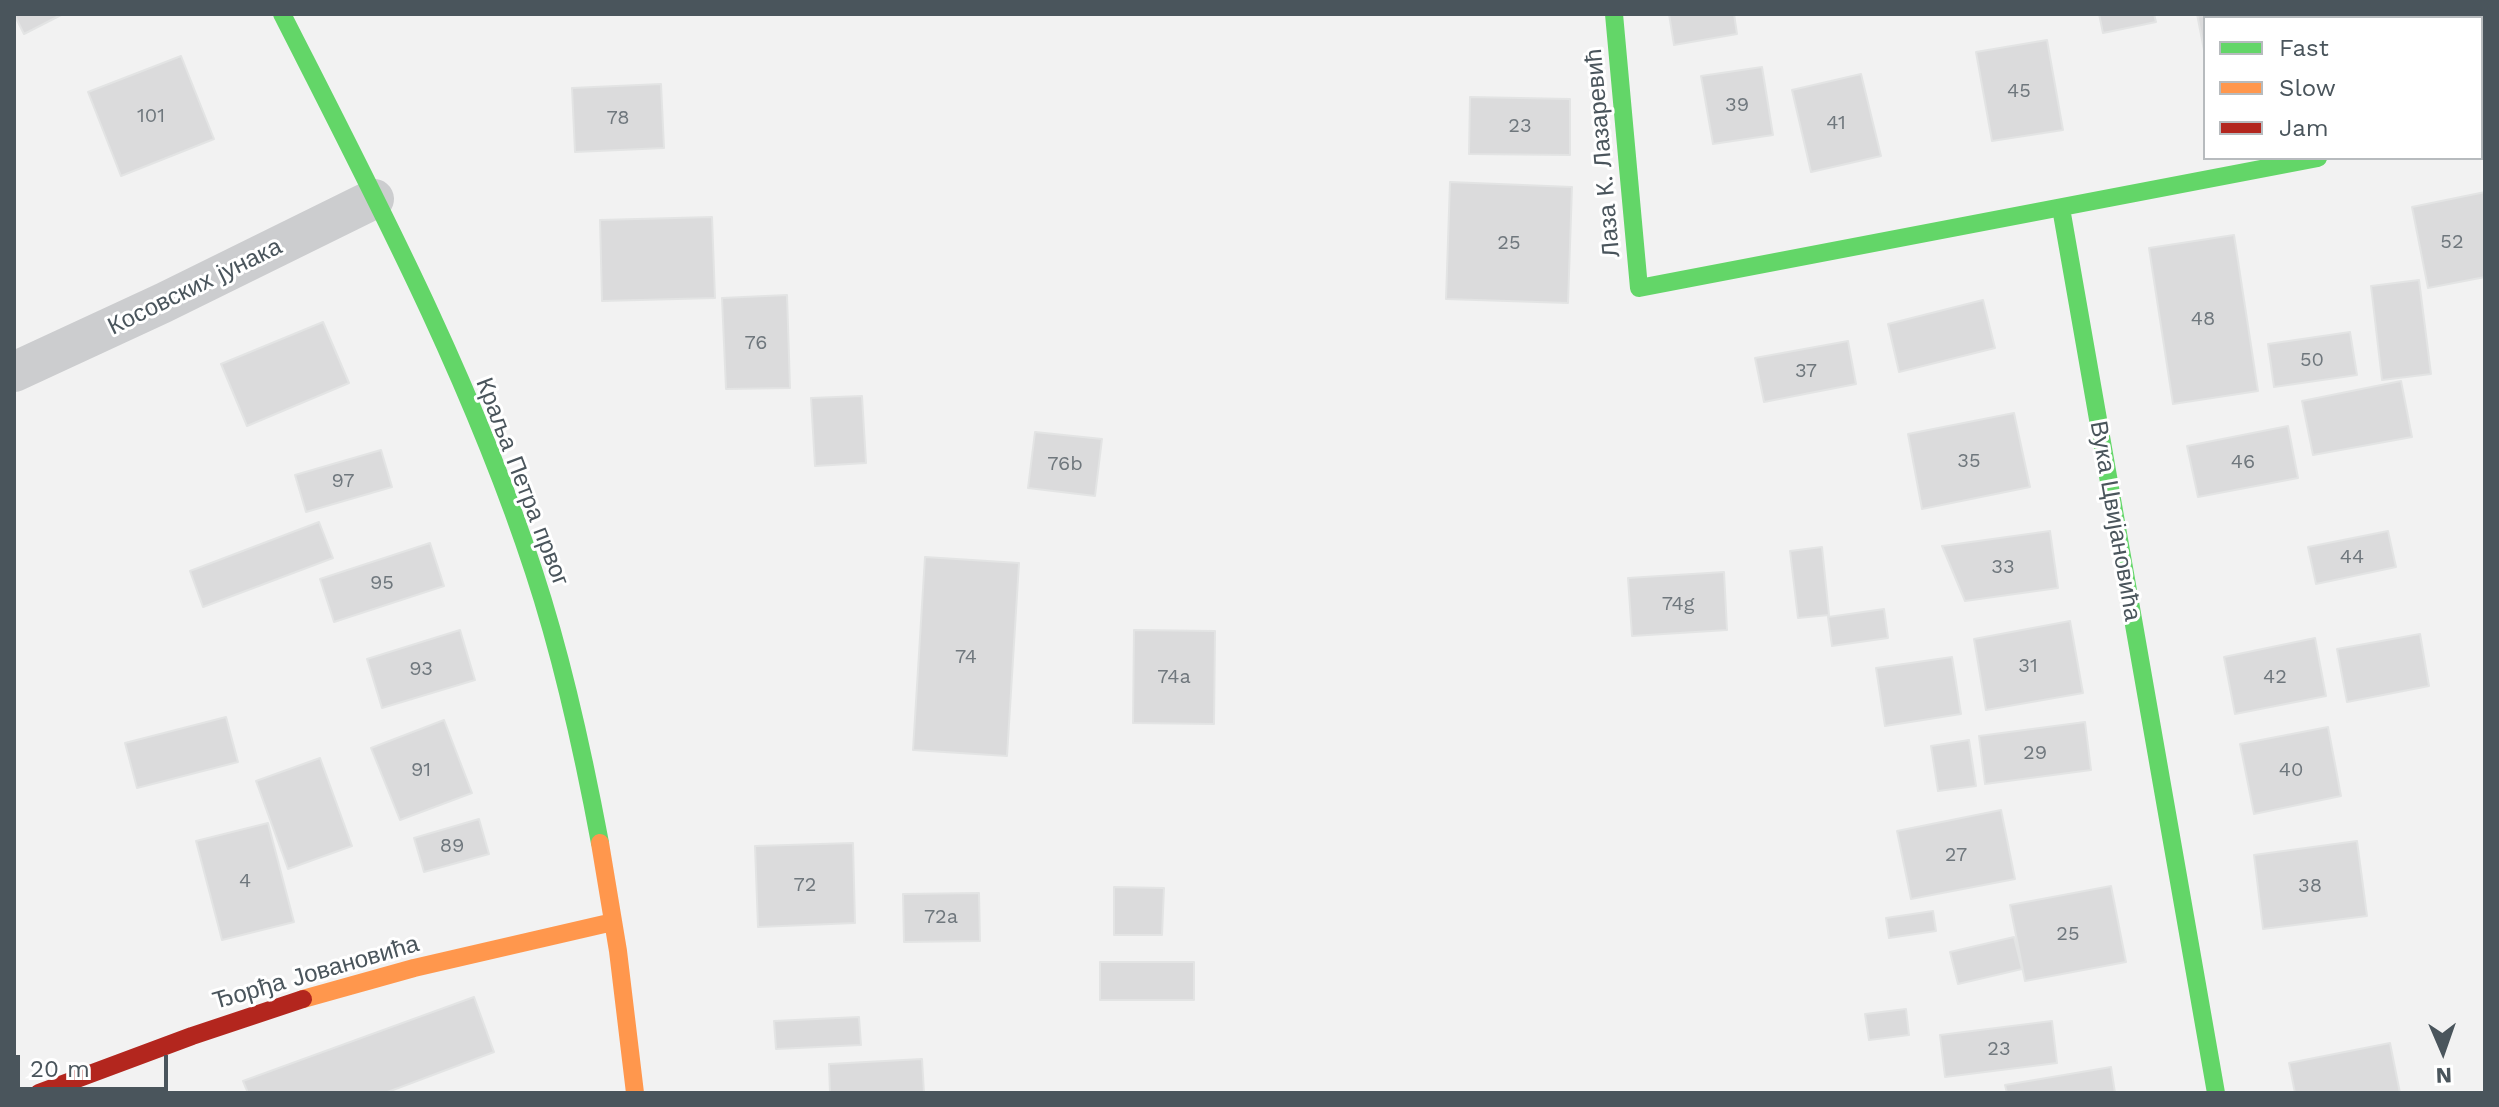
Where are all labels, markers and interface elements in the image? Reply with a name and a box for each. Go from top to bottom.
legend [2203,16,2483,160]
text: Fast [2279,34,2329,62]
street label: Лаза К. Лазаревић [1580,47,1626,259]
text: Slow [2279,74,2336,102]
house number: 45 [2007,79,2031,103]
house number: 39 [1725,93,1749,117]
house number: 101 [137,104,165,128]
house number: 78 [606,106,630,130]
house number: 41 [1826,111,1846,135]
house number: 23 [1508,114,1532,138]
text: Jam [2279,114,2329,142]
house number: 52 [2440,230,2464,254]
house number: 25 [1497,231,1521,255]
street label: Косовских јунака [103,232,287,342]
house number: 48 [2191,307,2215,331]
house number: 76 [745,331,767,355]
house number: 50 [2300,348,2324,372]
house number: 37 [1795,359,1817,383]
street label: Краља Петра првог [469,374,575,590]
street label: Вука Цвијановића [2083,419,2147,623]
house number: 35 [1957,449,1981,473]
house number: 46 [2231,450,2255,474]
house number: 76b [1047,452,1083,476]
house number: 97 [331,469,355,493]
house number: 44 [2340,545,2364,569]
house number: 33 [1991,555,2015,579]
house number: 95 [370,571,394,595]
house number: 74g [1662,592,1694,616]
house number: 74 [955,645,977,669]
house number: 31 [2018,654,2038,678]
house number: 93 [409,657,433,681]
house number: 74a [1157,665,1191,689]
house number: 42 [2263,665,2287,689]
house number: 29 [2023,741,2047,765]
house number: 91 [411,758,431,782]
house number: 40 [2279,758,2303,782]
house number: 89 [440,834,464,858]
house number: 27 [1945,843,1967,867]
house number: 4 [239,869,251,893]
house number: 72 [794,873,816,897]
house number: 38 [2298,874,2322,898]
house number: 72a [924,905,958,929]
house number: 25 [2056,922,2080,946]
street label: Ђорђа Јовановића [210,930,422,1016]
north arrow [2403,1011,2483,1091]
house number: 23 [1987,1037,2011,1061]
scale bar [20,1039,172,1089]
text: 20 m [30,1055,90,1083]
text: N [2435,1063,2452,1088]

